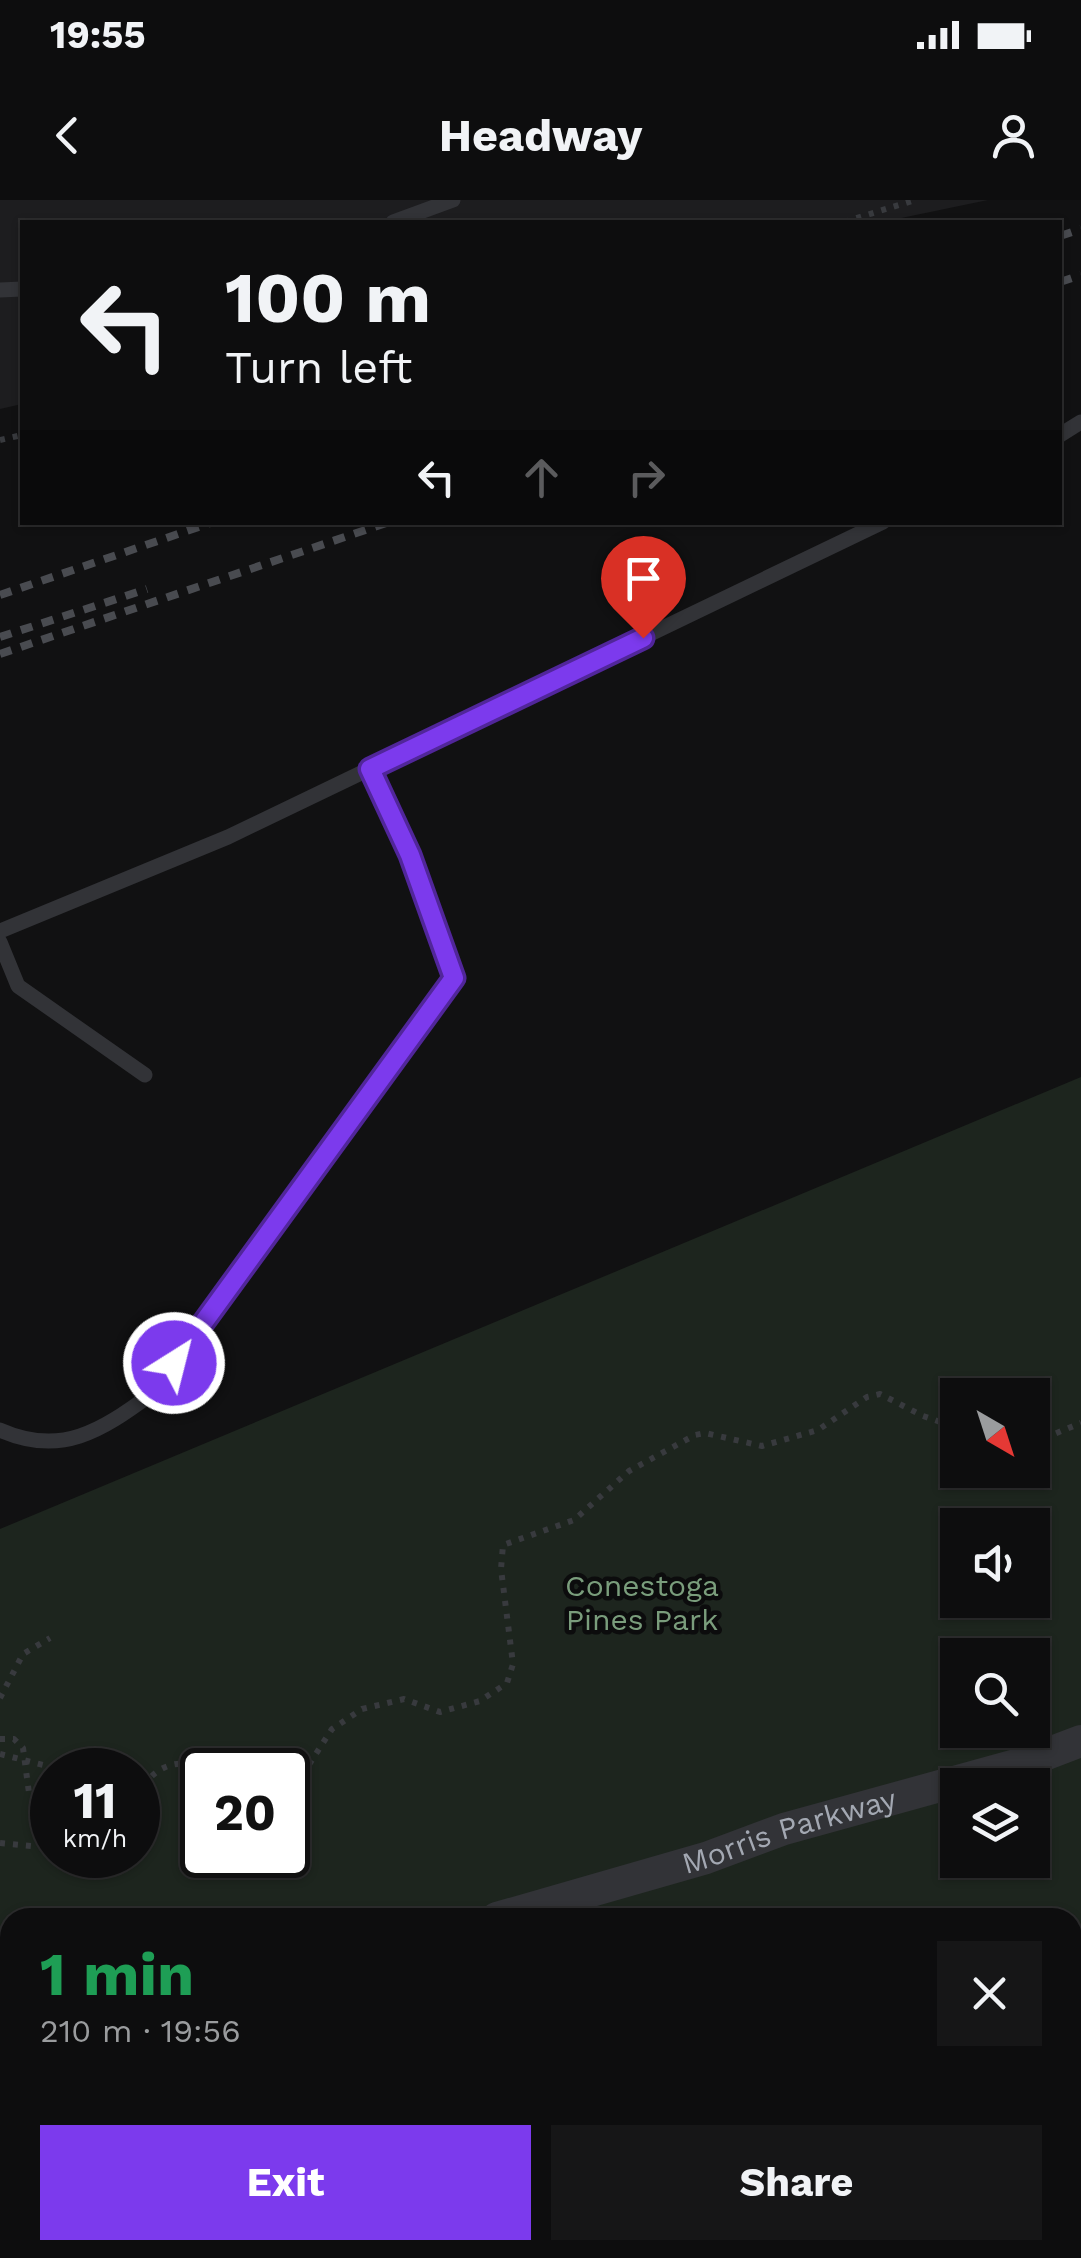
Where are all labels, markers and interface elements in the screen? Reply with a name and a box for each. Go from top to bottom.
text: 19:55 [50,13,146,57]
icon: back [40,108,95,163]
icon: person [986,108,1041,163]
text: Headway [439,109,642,162]
text: 100 m [225,257,431,339]
icon: left [60,260,190,390]
text: Turn left [225,341,412,394]
icon: left [409,450,464,505]
icon: ahead [514,450,569,505]
icon: right [619,450,674,505]
pin [601,536,686,639]
icon: arrive [616,551,671,606]
position arrow [122,1311,226,1415]
north arrow [940,1378,1050,1488]
map controls [940,1378,1050,1878]
button: sound [940,1508,1050,1618]
park label: Conestoga Pines Park [565,1568,719,1637]
button: search [940,1638,1050,1748]
speed limit sign: 20 [180,1748,310,1878]
button: layers [940,1768,1050,1878]
text: 11 [73,1771,117,1830]
street label: Morris Parkway [678,1781,901,1881]
text: km/h [63,1824,127,1853]
text: 1 min [40,1939,194,2010]
button: close [937,1941,1042,2046]
text: 210 m · 19:56 [40,2012,241,2050]
button: Exit [40,2125,531,2240]
button: Share [551,2125,1042,2240]

